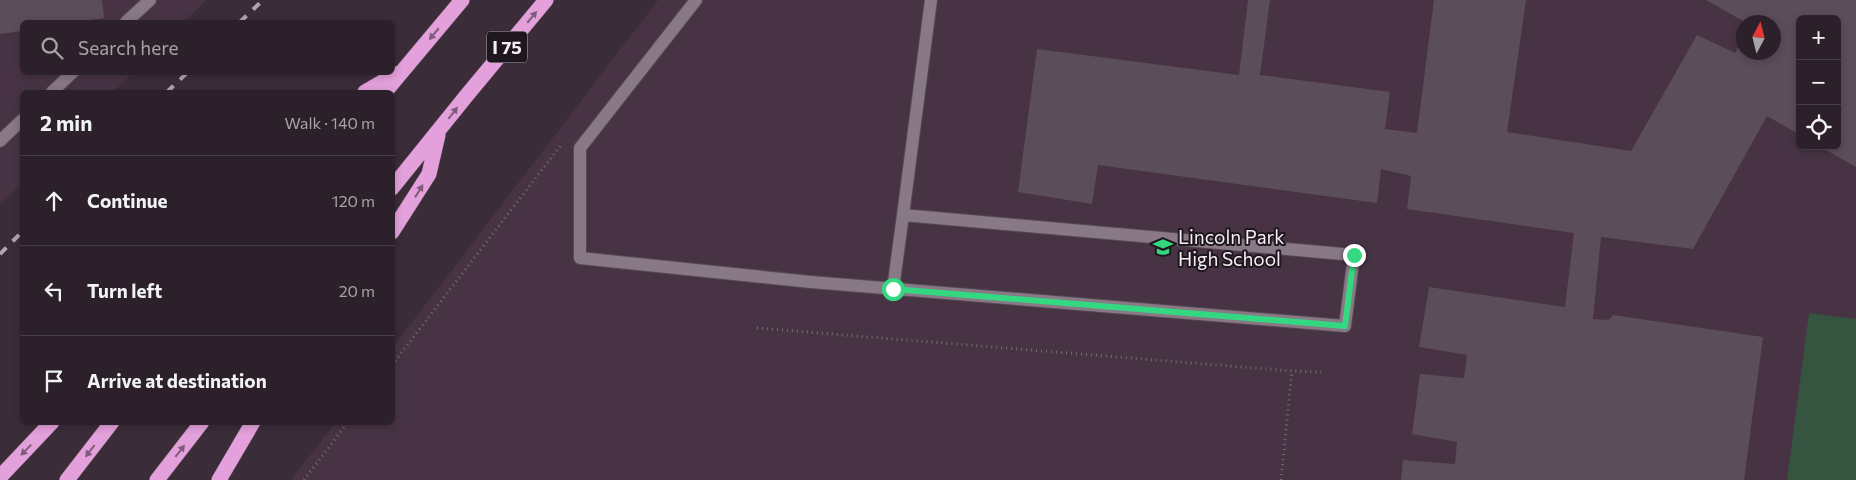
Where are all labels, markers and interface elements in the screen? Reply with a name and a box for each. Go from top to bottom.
one-way arrow [526,11,537,24]
north arrow [1736,15,1781,60]
map controls [1796,15,1841,150]
button: + [1796,15,1841,60]
search box [20,20,395,75]
one-way arrow [429,28,440,40]
road number: I 75 [487,32,527,62]
icon: search [38,34,66,62]
text: Search here [78,36,178,59]
button: − [1796,60,1841,105]
button: locate [1796,105,1841,150]
one-way arrow [447,107,458,120]
text: 2 min [40,110,92,135]
text: Walk · 140 m [285,113,375,132]
one-way arrow [414,185,423,198]
icon: ahead [40,187,68,215]
text: Continue [87,189,167,212]
text: 120 m [332,191,375,210]
place label: Lincoln Park High School [1178,225,1285,270]
school or university icon: Lincoln Park High School [1152,236,1174,258]
route end [1343,244,1366,267]
icon: left [40,277,68,305]
route start [882,278,905,301]
text: Turn left [87,279,162,302]
text: 20 m [339,281,375,300]
icon: arrive [40,367,68,395]
text: Arrive at destination [87,369,267,392]
one-way arrow [20,443,32,455]
one-way arrow [84,444,95,457]
one-way arrow [174,445,185,458]

